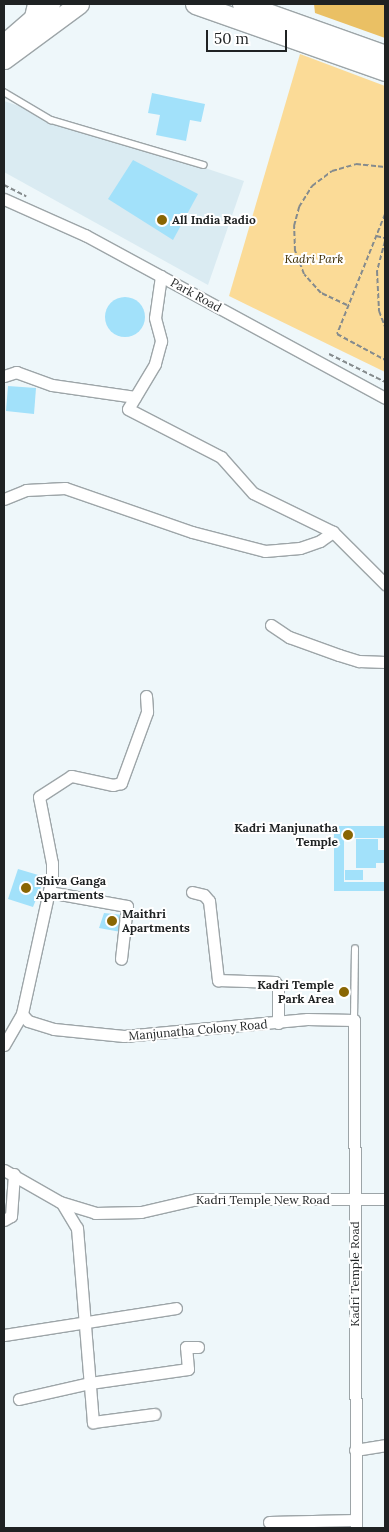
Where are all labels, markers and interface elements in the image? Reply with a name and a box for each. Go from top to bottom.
scale bar [209,20,290,52]
text: 50 m [214,29,249,48]
place label: All India Radio [172,213,256,227]
marker: All India Radio [156,214,168,226]
park label: Kadri Park [285,252,343,266]
street label: Park Road [168,275,224,315]
place label: Kadri Manjunatha Temple [234,821,338,849]
marker: Kadri Manjunatha Temple [342,829,354,841]
place label: Shiva Ganga Apartments [36,874,106,902]
marker: Shiva Ganga Apartments [20,882,32,894]
place label: Maithri Apartments [122,907,190,935]
marker: Maithri Apartments [106,915,118,927]
place label: Kadri Temple Park Area [257,978,334,1006]
marker: Kadri Temple Park Area [338,986,350,998]
street label: Manjunatha Colony Road [128,1017,268,1043]
street label: Kadri Temple New Road [196,1193,330,1207]
street label: Kadri Temple Road [348,1221,362,1327]

